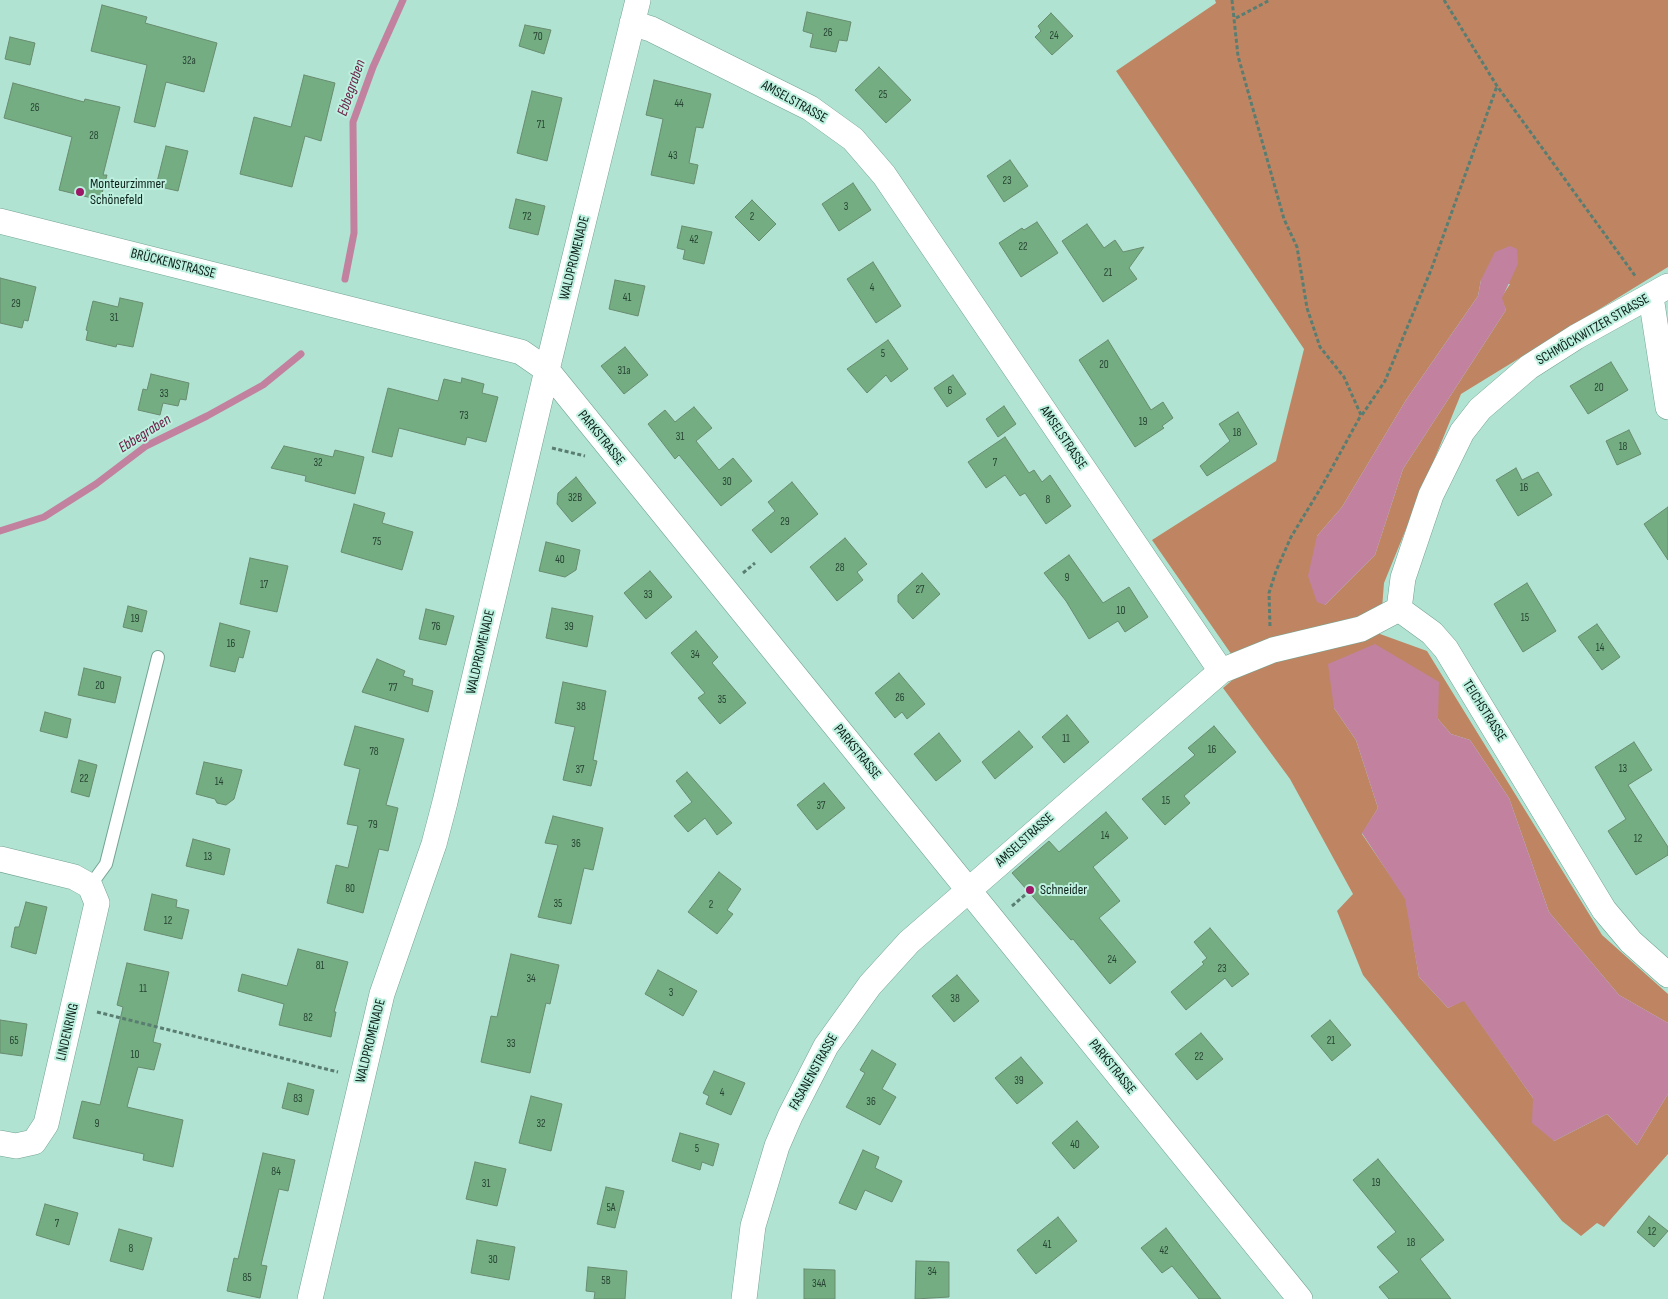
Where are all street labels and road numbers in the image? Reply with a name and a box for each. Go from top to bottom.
street label: AMSELSTRASSE [758,77,830,127]
street label: WALDPROMENADE [556,214,594,302]
street label: BRÜCKENSTRASSE [129,245,217,283]
street label: SCHMÖCKWITZER STRASSE [1533,291,1653,369]
street label: AMSELSTRASSE [1036,403,1090,473]
street label: PARKSTRASSE [574,407,628,469]
street label: WALDPROMENADE [463,608,499,696]
street label: TEICHSTRASSE [1458,677,1510,745]
street label: PARKSTRASSE [830,721,884,783]
street label: AMSELSTRASSE [992,809,1058,871]
street label: WALDPROMENADE [352,997,390,1085]
street label: LINDENRING [53,1002,83,1062]
street label: FASANENSTRASSE [786,1031,842,1113]
street label: PARKSTRASSE [1085,1036,1139,1098]

